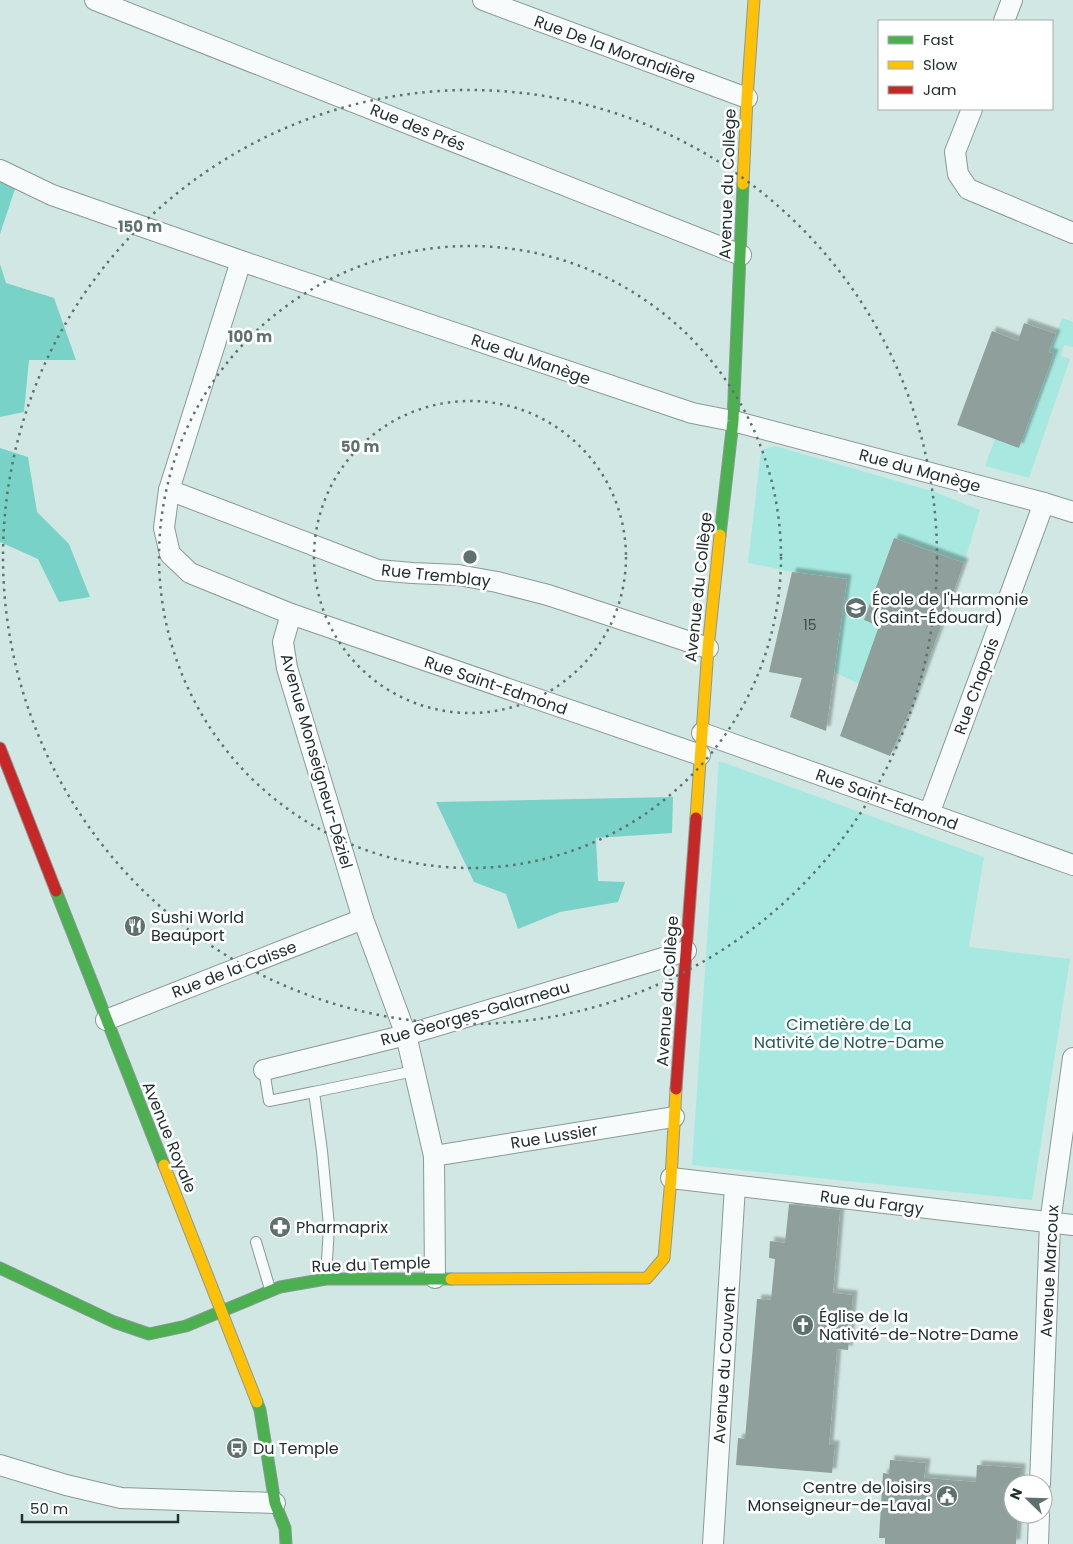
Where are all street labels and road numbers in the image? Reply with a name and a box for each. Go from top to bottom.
street label: Rue De la Morandière [531,10,699,89]
street label: Rue des Prés [367,98,469,157]
street label: Avenue du Collège [713,108,742,260]
street label: Rue du Manège [468,328,594,391]
street label: Rue du Manège [857,443,983,498]
street label: Avenue du Collège [679,511,718,663]
street label: Rue Tremblay [380,558,492,593]
street label: Rue Chapais [948,635,1005,738]
street label: Rue Saint-Edmond [421,650,570,721]
street label: Avenue Monseigneur-Déziel [275,651,358,872]
street label: Rue Saint-Edmond [812,763,961,836]
street label: Avenue du Collège [651,915,684,1067]
street label: Rue de la Caisse [168,935,300,1004]
street label: Rue Georges-Galarneau [378,975,572,1052]
street label: Avenue Royale [137,1078,202,1196]
street label: Rue Lussier [509,1118,599,1155]
street label: Rue du Fargy [819,1185,925,1220]
street label: Avenue Marcoux [1035,1204,1064,1338]
street label: Rue du Temple [311,1251,431,1278]
street label: Avenue du Couvent [708,1286,741,1444]

